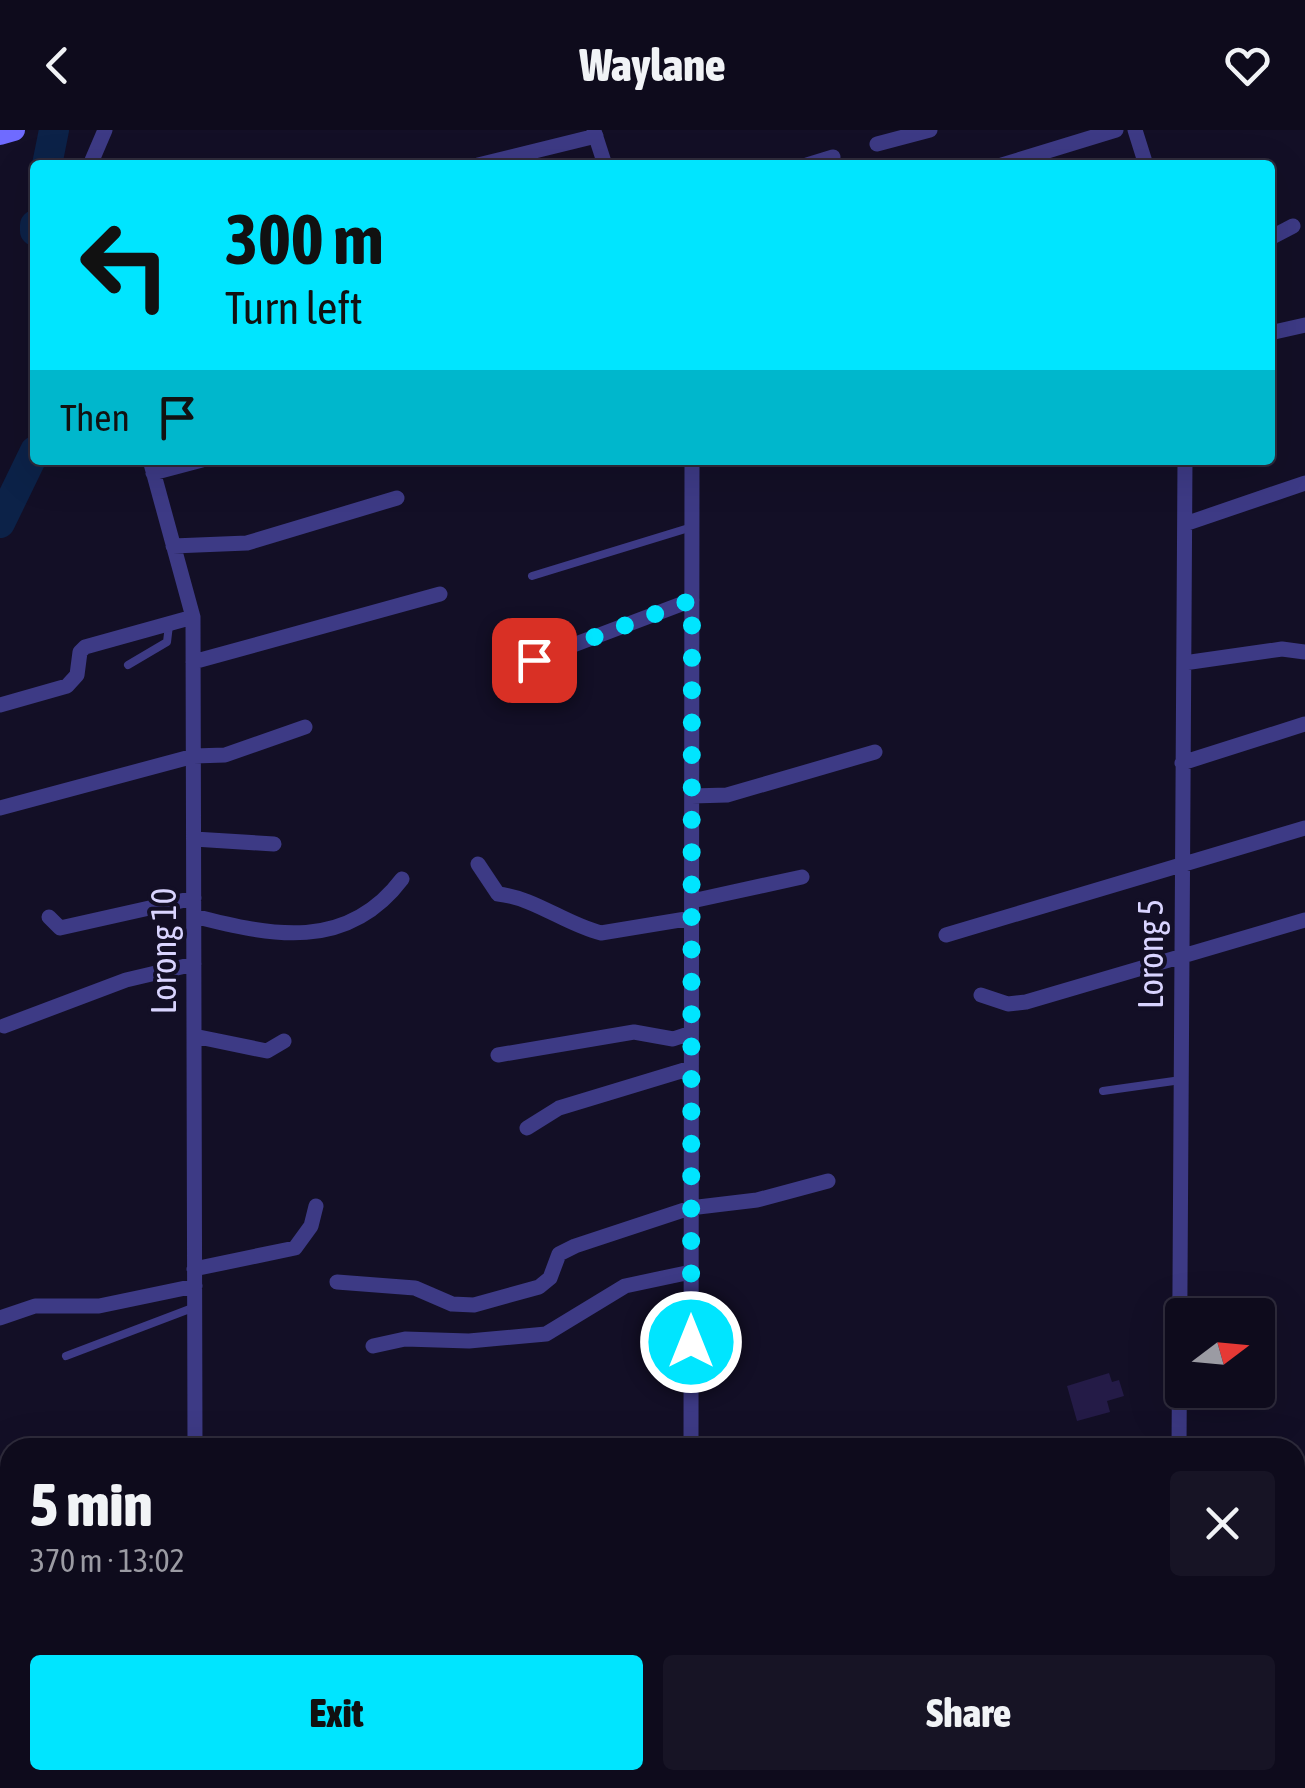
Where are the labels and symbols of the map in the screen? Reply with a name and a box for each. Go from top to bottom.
pin [492,618,577,703]
street label: Lorong 10 [143,888,183,1014]
street label: Lorong 5 [1130,899,1170,1009]
position arrow [639,1290,743,1394]
north arrow [1165,1298,1275,1408]

